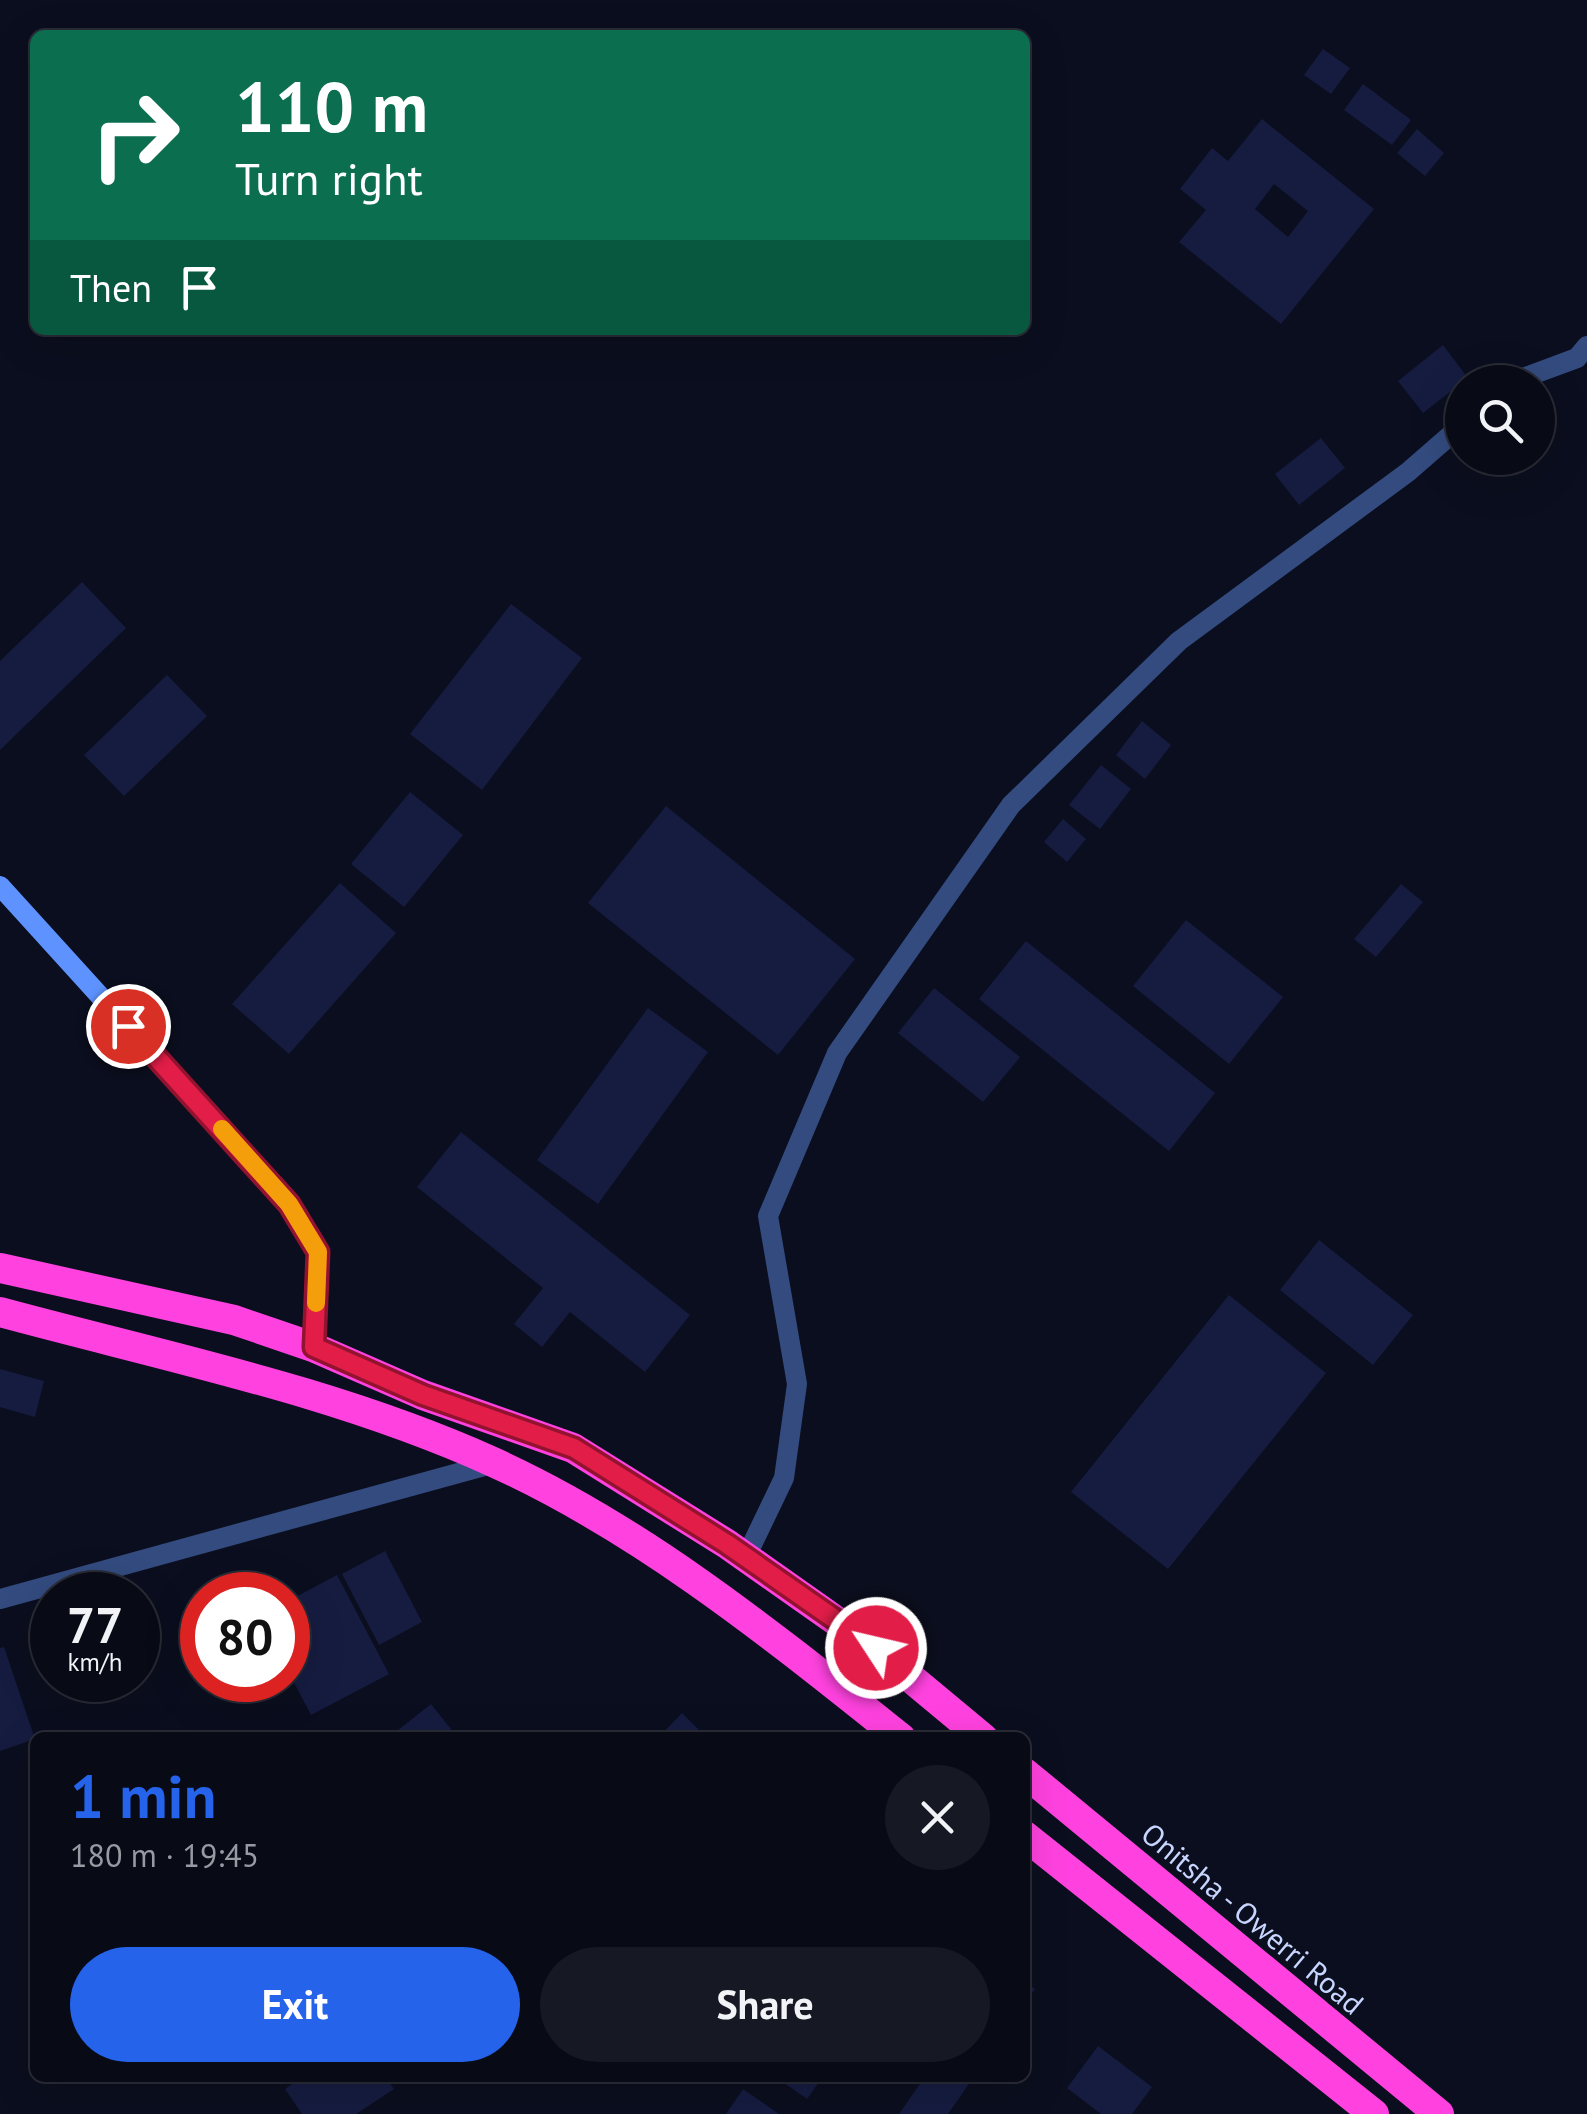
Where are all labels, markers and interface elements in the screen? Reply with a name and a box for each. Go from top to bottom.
text: 110 m [235,61,428,151]
icon: right [70,70,200,200]
text: Turn right [235,149,423,207]
icon: arrive [172,260,227,315]
text: Then [70,263,152,312]
map controls [1445,365,1555,475]
button: search [1445,365,1555,475]
pin [86,984,171,1069]
icon: arrive [101,999,156,1054]
speed limit sign: 80 [180,1572,310,1702]
text: 77 [67,1592,123,1657]
position arrow [824,1596,928,1700]
text: km/h [68,1646,122,1678]
text: 1 min [70,1757,216,1835]
button: close [885,1765,990,1870]
street label: Onitsha - Owerri Road [1134,1814,1372,2022]
text: 180 m · 19:45 [70,1834,259,1876]
button: Exit [70,1947,520,2062]
button: Share [540,1947,990,2062]

